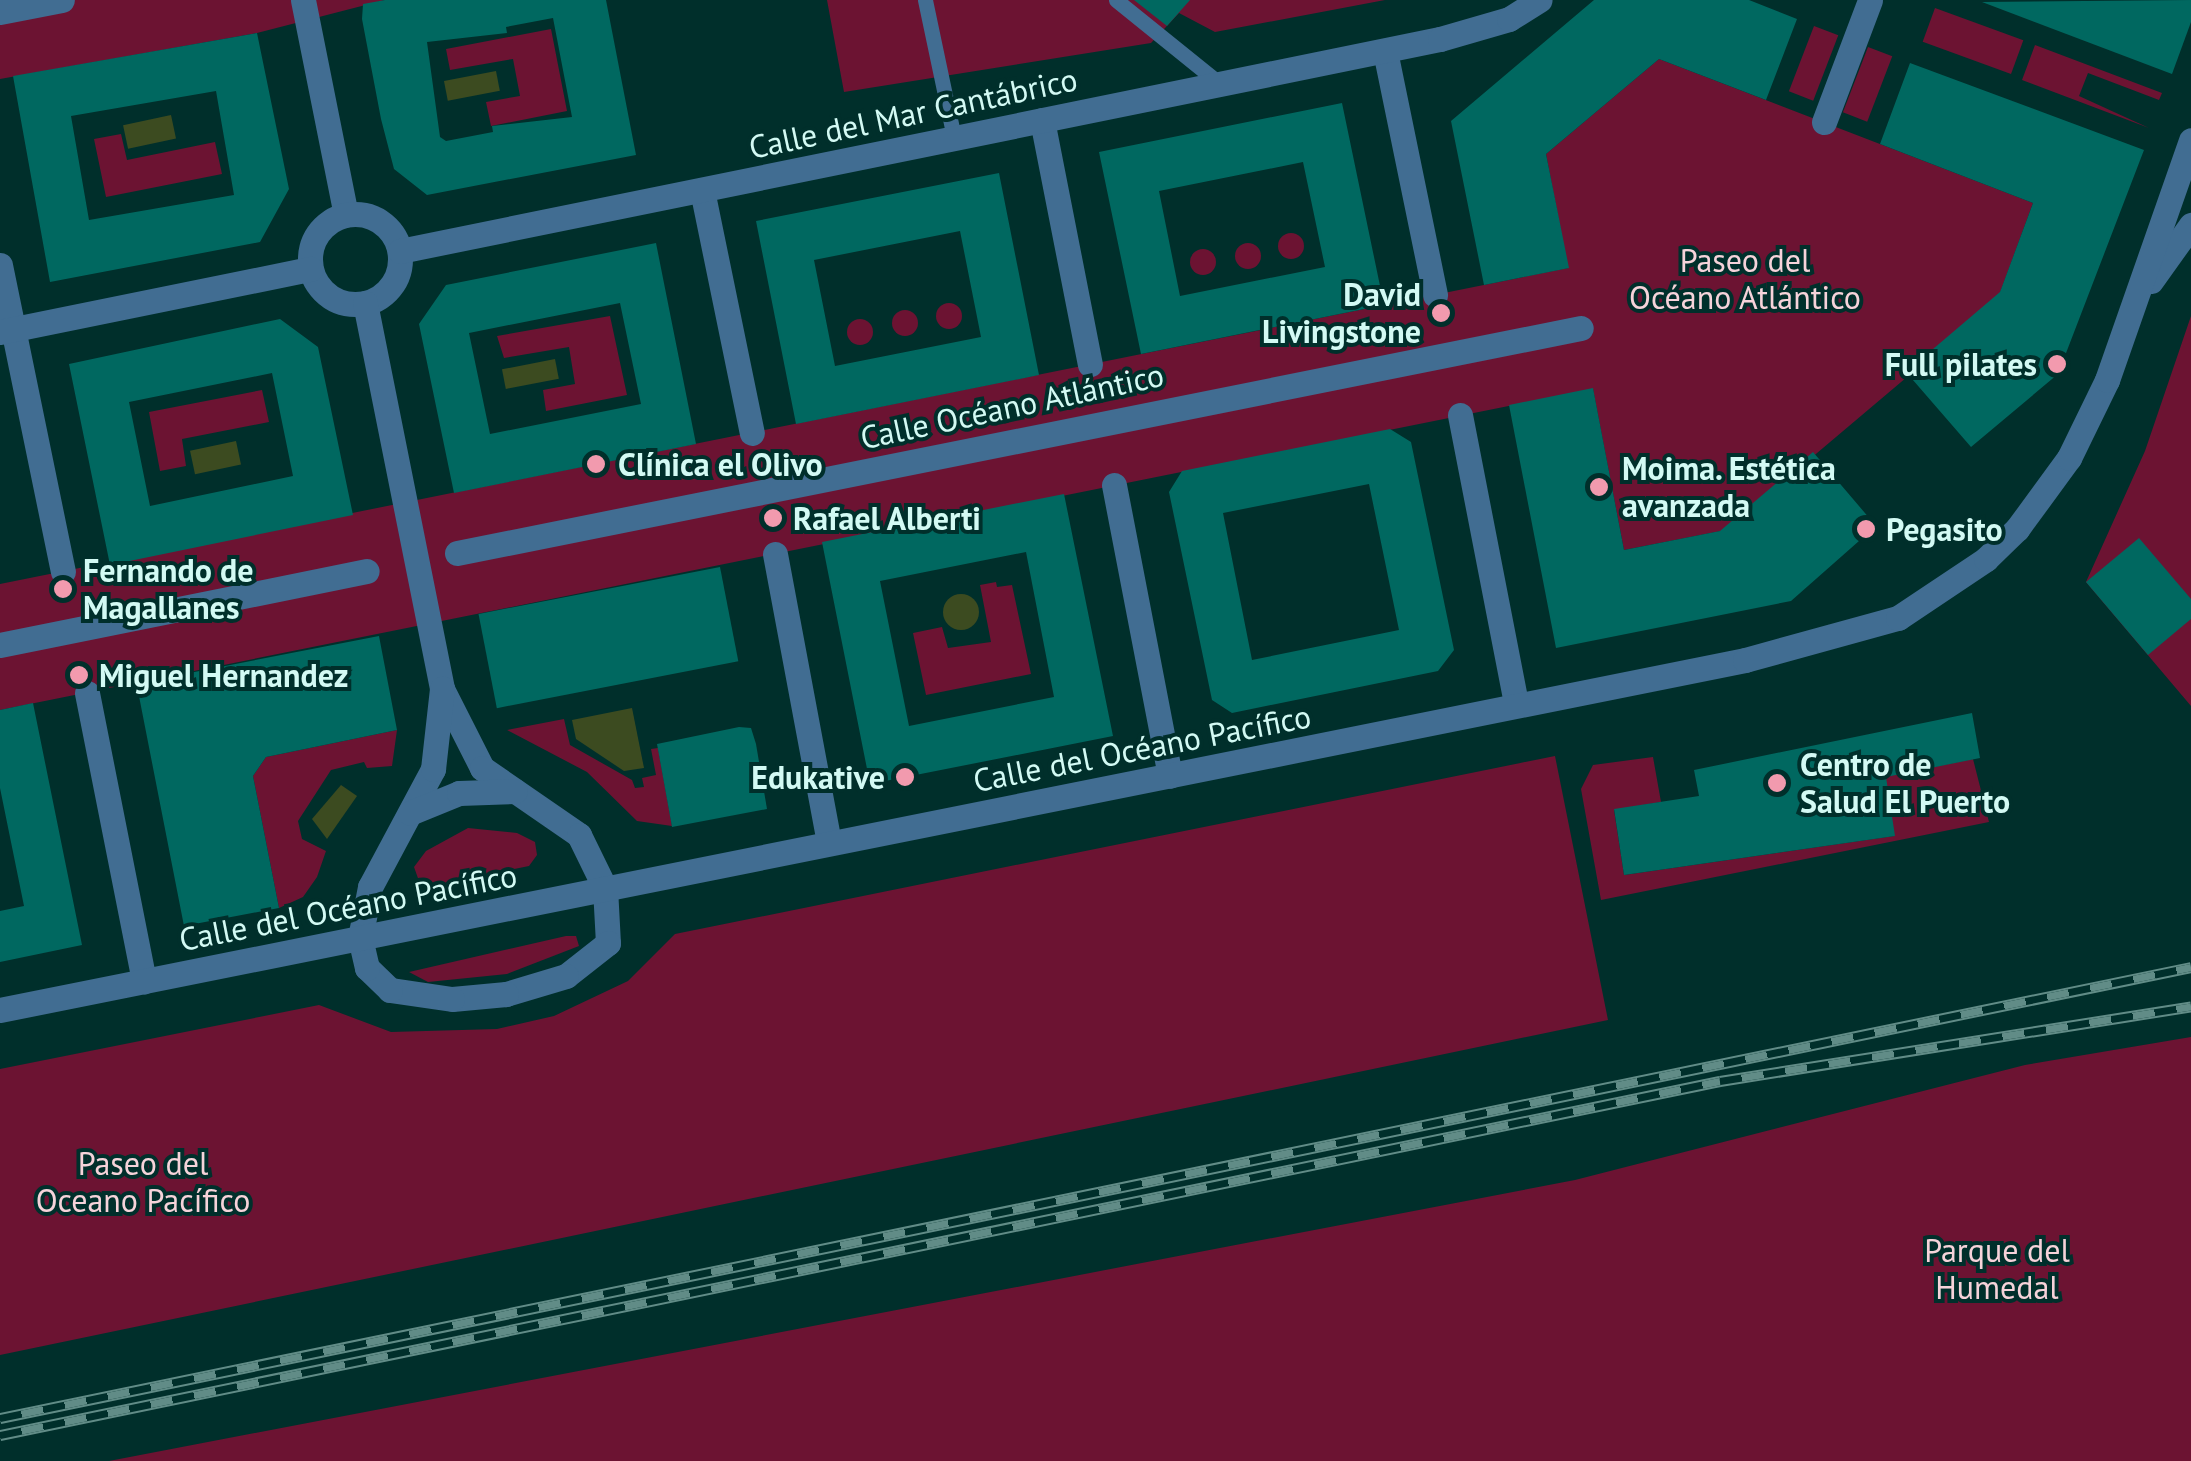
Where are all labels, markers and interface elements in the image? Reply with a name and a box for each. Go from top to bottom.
street label: Calle del Mar Cantábrico [745,59,1081,167]
park label: Paseo del Océano Atlántico [1629,242,1861,317]
place label: David Livingstone [1262,276,1421,351]
marker: David Livingstone [1430,302,1452,324]
place label: Full pilates [1885,345,2037,383]
marker: Full pilates [2046,353,2068,375]
street label: Calle Océano Atlántico [856,355,1168,457]
place label: Clínica el Olivo [618,445,823,483]
place label: Moima. Estética avanzada [1622,450,1838,525]
marker: Clínica el Olivo [583,451,609,477]
marker: Moima. Estética avanzada [1586,474,1612,500]
place label: Rafael Alberti [793,499,982,537]
marker: Rafael Alberti [762,507,784,529]
place label: Pegasito [1886,510,2003,548]
marker: Pegasito [1855,518,1877,540]
place label: Fernando de Magallanes [83,552,254,627]
marker: Fernando de Magallanes [52,578,74,600]
place label: Miguel Hernandez [99,656,348,694]
marker: Miguel Hernandez [68,664,90,686]
street label: Calle del Océano Pacífico [970,696,1314,800]
place label: Centro de Salud El Puerto [1800,746,2010,821]
place label: Edukative [751,758,885,796]
marker: Edukative [894,766,916,788]
marker: Centro de Salud El Puerto [1764,770,1790,796]
street label: Calle del Océano Pacífico [176,855,520,959]
park label: Paseo del Oceano Pacífico [36,1145,250,1220]
park label: Parque del Humedal [1924,1232,2070,1307]

